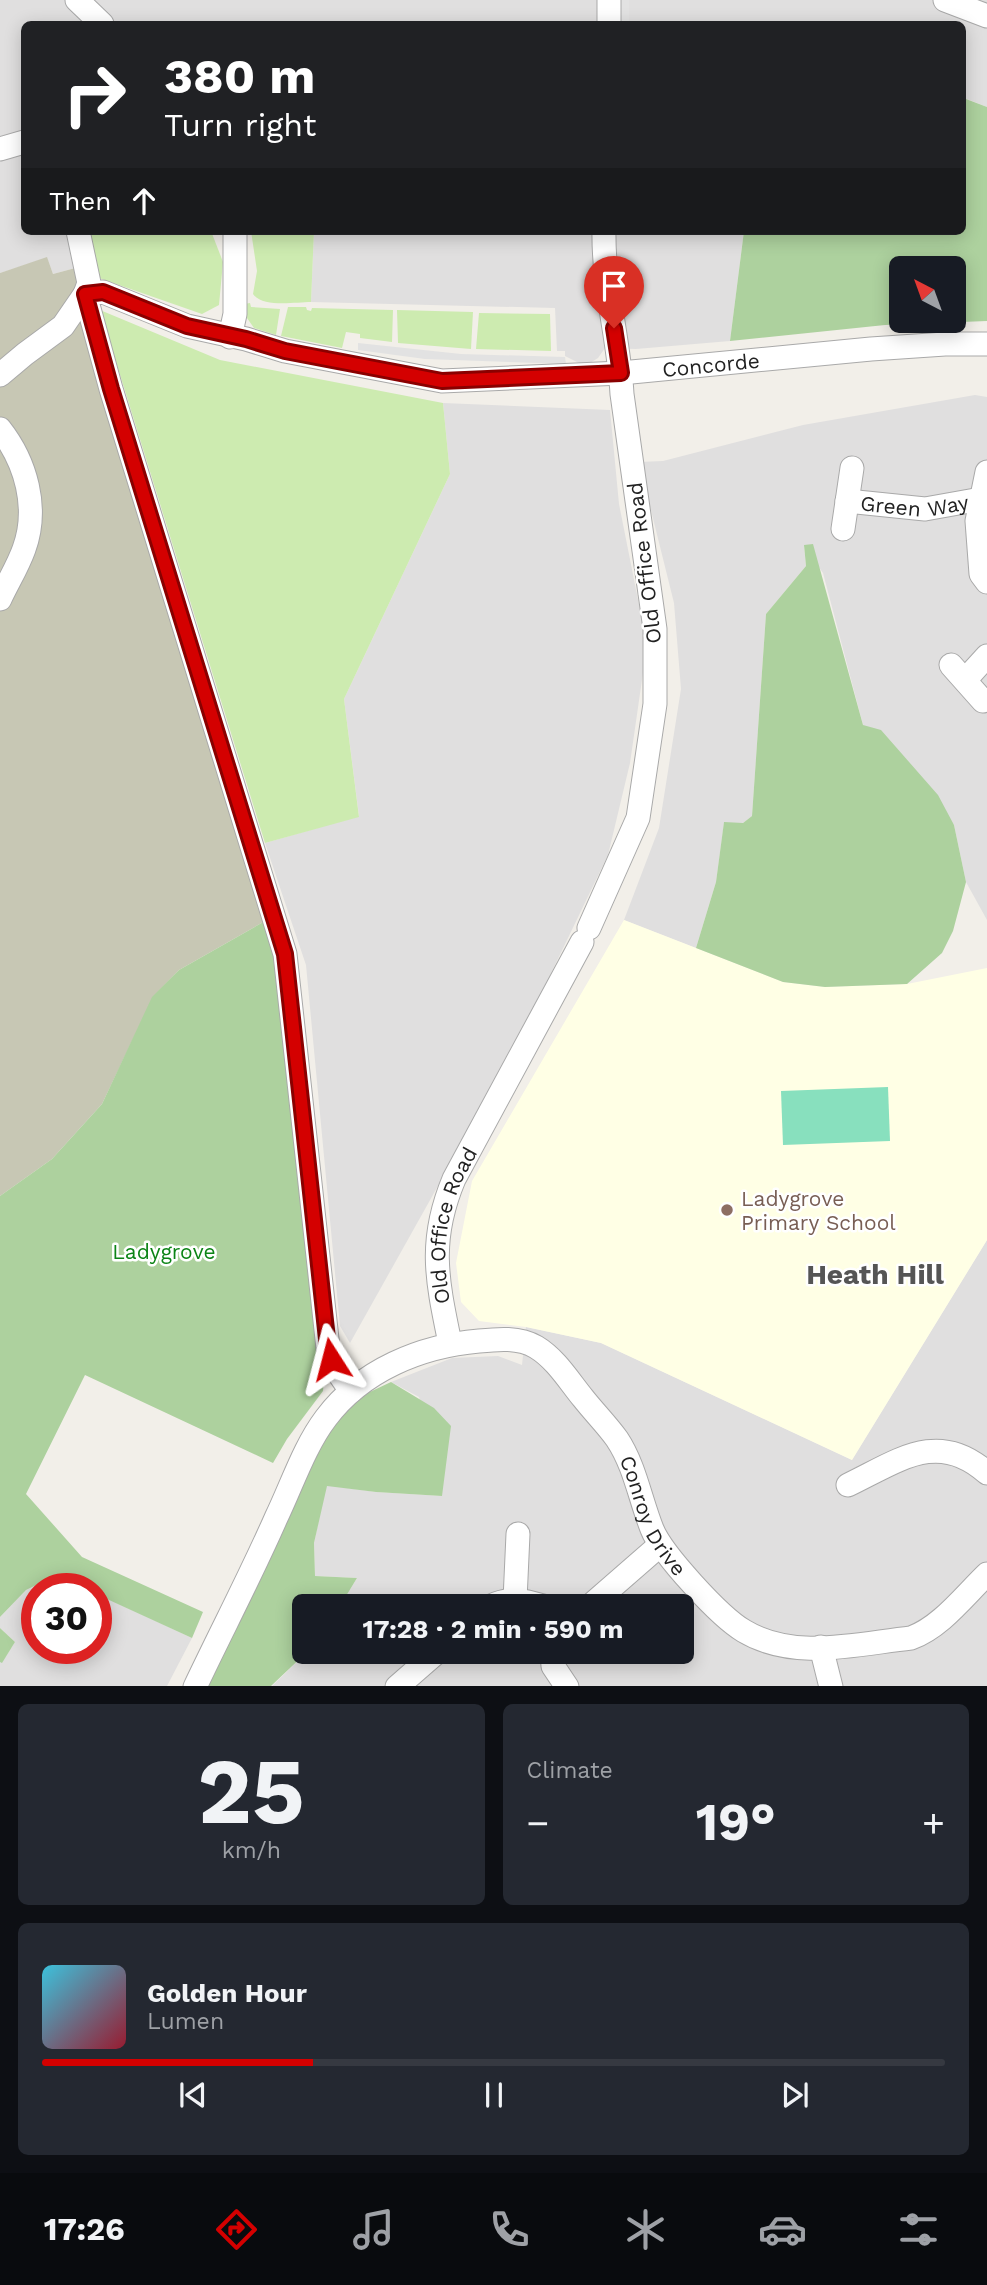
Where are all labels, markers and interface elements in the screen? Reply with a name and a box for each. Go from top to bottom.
text: 380 m [164,47,315,105]
icon: right [49,49,140,140]
text: Turn right [164,106,316,144]
icon: ahead [125,182,163,220]
text: Then [49,186,111,216]
pin [584,256,644,328]
north arrow [889,256,966,332]
map controls [889,256,966,333]
icon: arrive [595,267,633,305]
street label: Concorde [661,347,761,381]
street label: Old Office Road [622,481,666,645]
street label: Green Way [859,489,971,522]
street label: Old Office Road [425,1142,482,1306]
place label: Ladygrove Primary School [741,1186,896,1235]
marker: Ladygrove Primary School [719,1202,735,1218]
park label: Ladygrove [112,1239,216,1264]
district label: Heath Hill [806,1258,945,1291]
position arrow [294,1322,368,1396]
street label: Conroy Drive [615,1451,692,1580]
speed limit sign: 30 [21,1573,112,1664]
text: 17:28 · 2 min · 590 m [362,1614,624,1644]
text: 25 [198,1738,305,1845]
text: Climate [527,1757,613,1784]
text: 19° [696,1792,776,1853]
text: − [527,1801,549,1845]
text: + [922,1801,945,1845]
text: km/h [222,1837,281,1864]
text: Golden Hour [147,1978,307,2008]
text: Lumen [147,2008,224,2035]
icon: previous [174,2076,212,2114]
icon: pause [475,2076,513,2114]
icon: next [776,2076,814,2114]
icon: directions [212,2205,261,2254]
icon: music [349,2205,398,2254]
icon: phone [485,2205,534,2254]
icon: climate [621,2205,670,2254]
icon: car [758,2205,807,2254]
icon: filters [894,2205,943,2254]
text: 17:26 [44,2210,125,2248]

